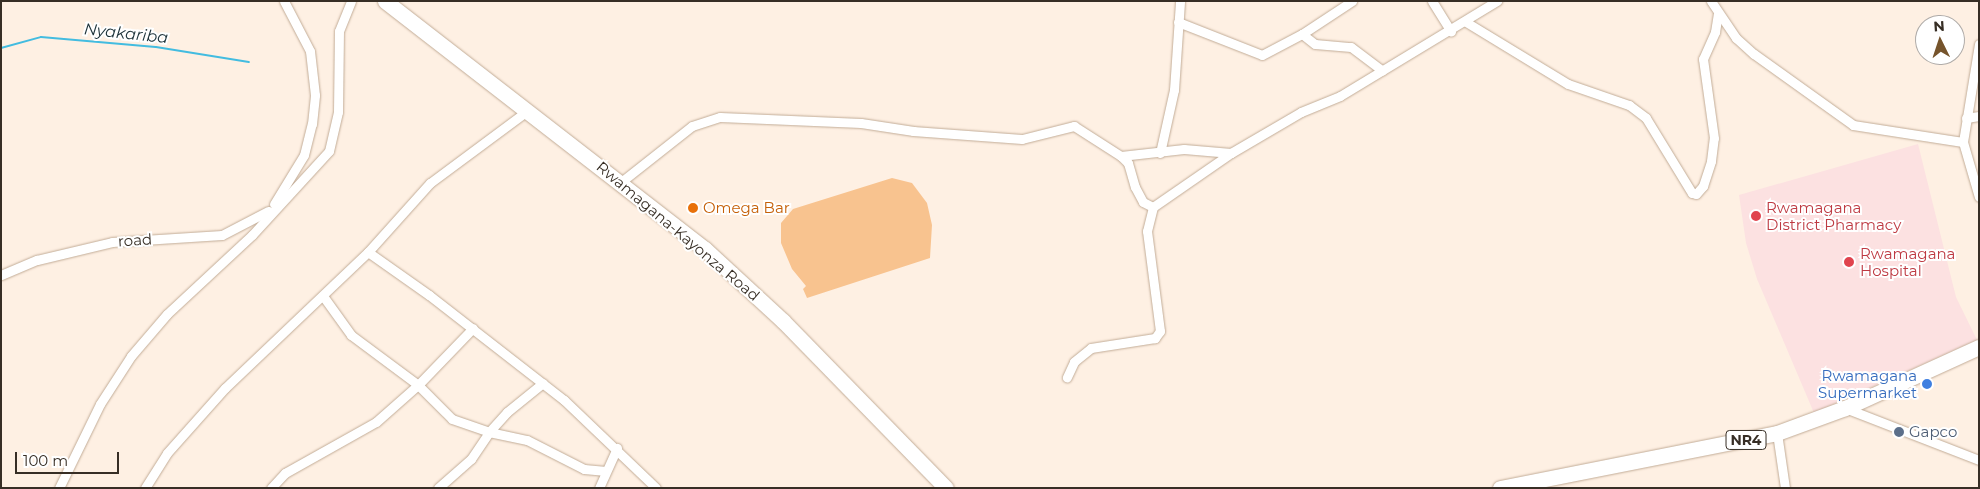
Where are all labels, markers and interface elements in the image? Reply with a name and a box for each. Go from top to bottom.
north arrow [1915,15,1965,65]
text: N [1933,17,1945,35]
water label: Nyakariba [83,20,169,48]
street label: Rwamagana-Kayonza Road [593,157,763,305]
place label: Rwamagana District Pharmacy [1766,198,1901,233]
place label: Omega Bar [703,199,790,217]
marker: Omega Bar [687,202,699,214]
marker: Rwamagana District Pharmacy [1750,210,1762,222]
street label: road [117,230,153,250]
place label: Rwamagana Hospital [1860,244,1955,279]
marker: Rwamagana Hospital [1842,255,1856,269]
place label: Rwamagana Supermarket [1818,366,1917,401]
marker: Rwamagana Supermarket [1921,378,1933,390]
place label: Gapco [1909,423,1957,441]
marker: Gapco [1893,426,1905,438]
road number: NR4 [1725,428,1767,452]
scale bar [18,442,121,474]
text: 100 m [23,451,68,470]

